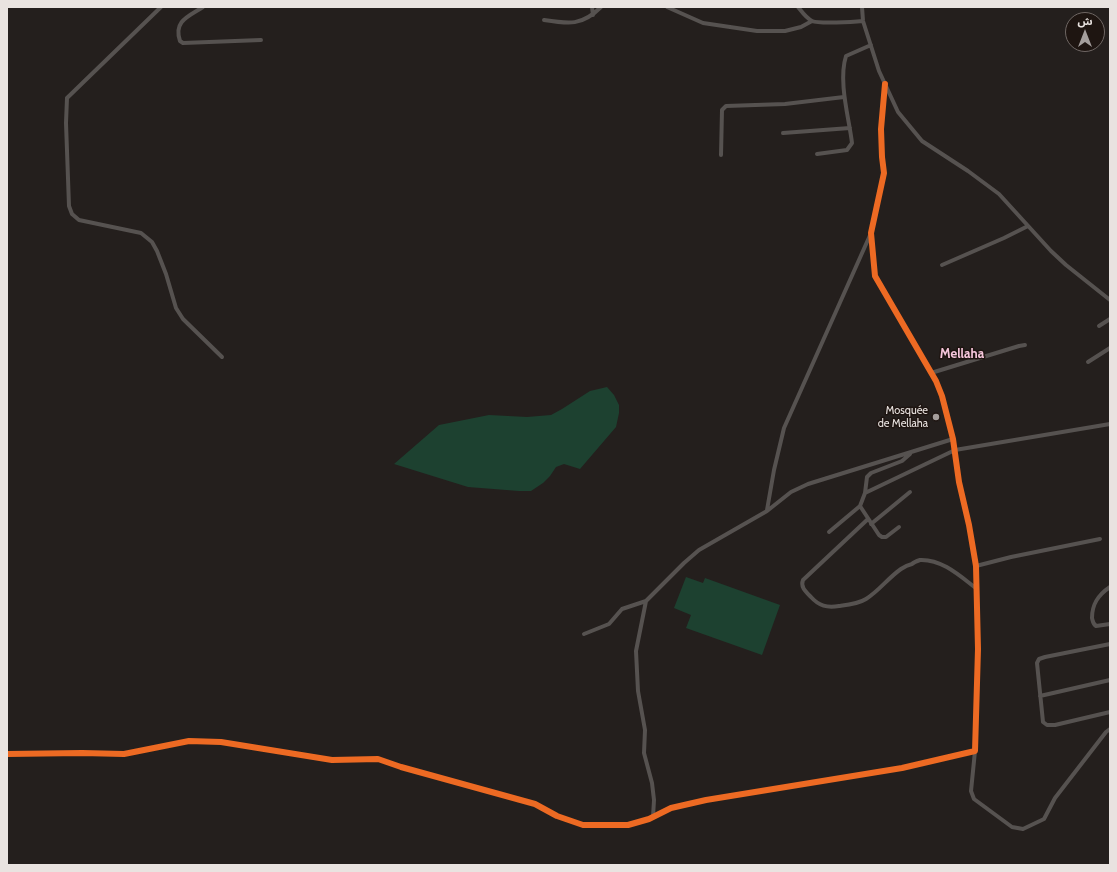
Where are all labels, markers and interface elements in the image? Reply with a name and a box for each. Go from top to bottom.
north arrow [1065,12,1105,52]
text: ش [1077,14,1093,28]
district label: Mellaha [940,346,984,362]
place label: Mosquée de Mellaha [878,404,928,430]
marker: Mosquée de Mellaha [931,412,941,422]

